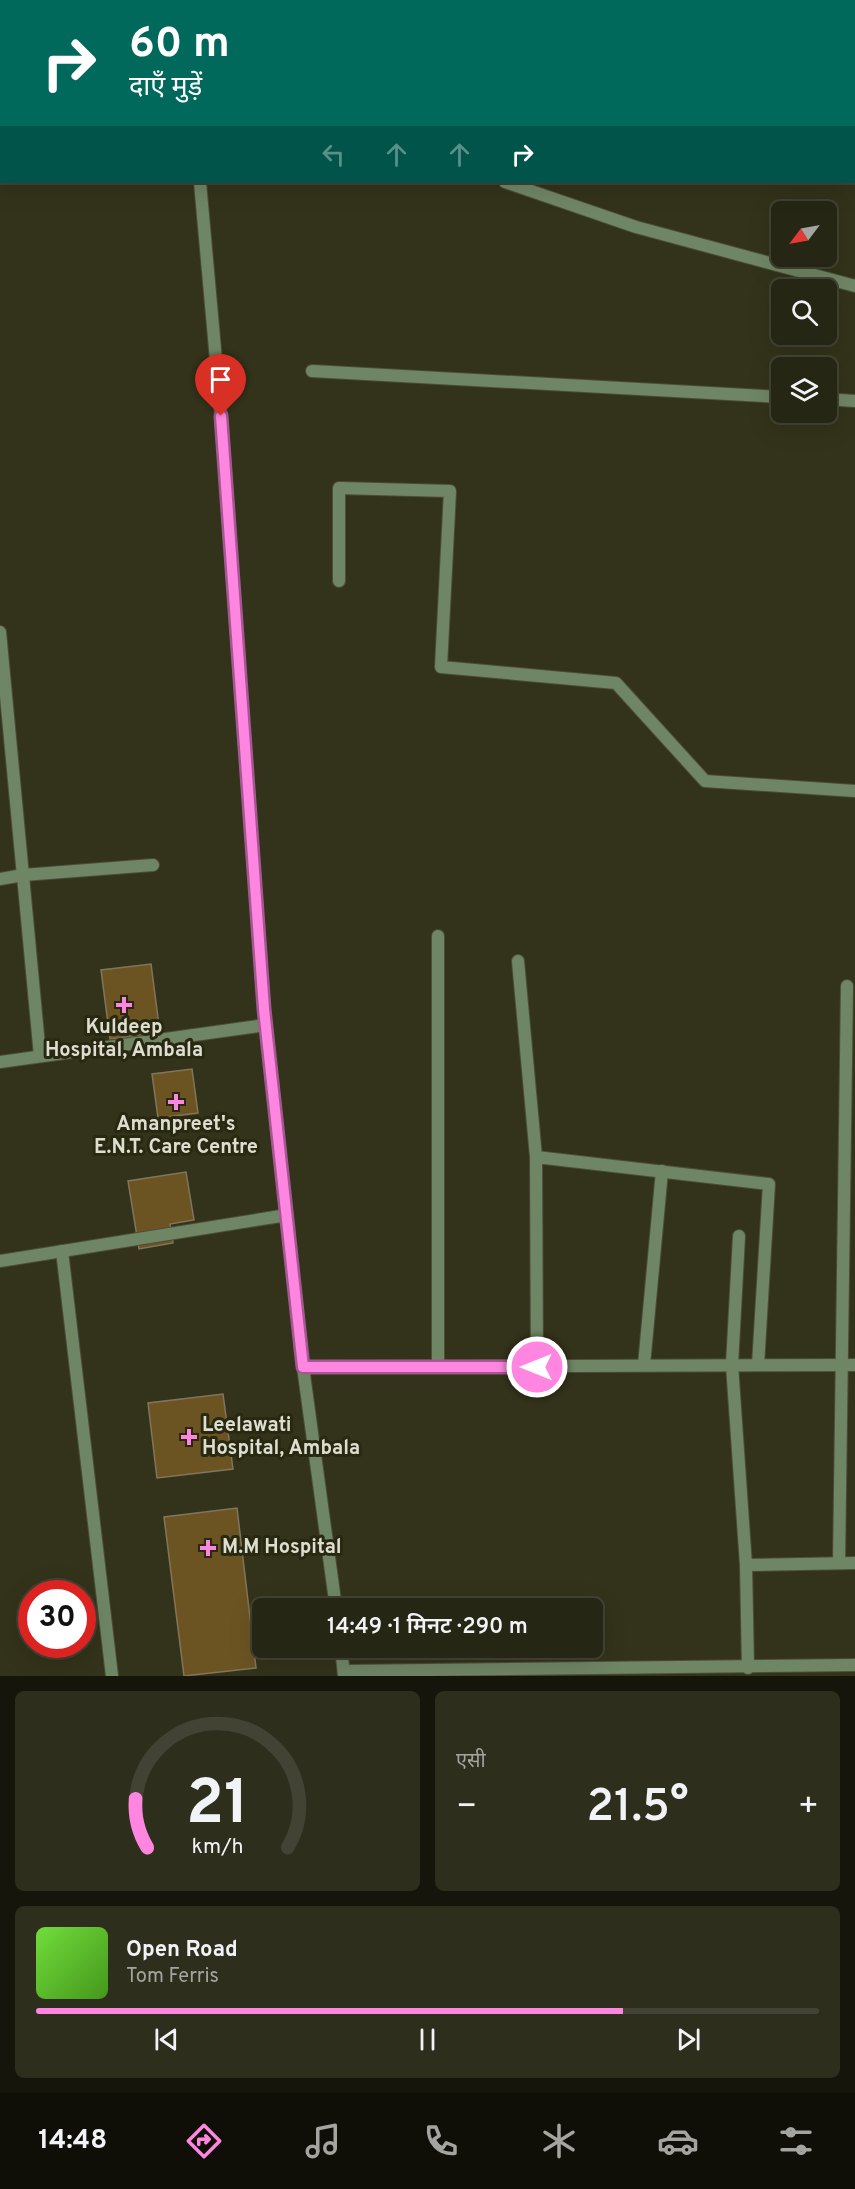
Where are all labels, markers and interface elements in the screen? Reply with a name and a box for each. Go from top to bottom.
text: 60 m [129,19,230,72]
icon: right [30,24,108,102]
text: दाएँ मुड़ें [129,71,202,105]
icon: left [317,138,350,171]
icon: ahead [380,138,413,171]
icon: ahead [443,138,476,171]
icon: right [506,138,539,171]
north arrow [771,201,837,267]
map controls [771,201,837,423]
button: search [771,279,837,345]
pin [195,354,246,416]
button: layers [771,357,837,423]
icon: arrive [204,363,237,396]
marker: Kuldeep Hospital, Ambala [115,996,133,1014]
place label: Kuldeep Hospital, Ambala [45,1015,203,1064]
marker: Amanpreet's E.N.T. Care Centre [167,1093,185,1111]
place label: Amanpreet's E.N.T. Care Centre [94,1112,258,1161]
position arrow [505,1335,569,1399]
place label: Leelawati Hospital, Ambala [202,1413,360,1462]
marker: Leelawati Hospital, Ambala [180,1428,198,1446]
place label: M.M Hospital [222,1535,342,1561]
marker: M.M Hospital [199,1539,217,1557]
speed limit sign: 30 [18,1580,96,1658]
text: 14:49 · 1 मिनट · 290 m [327,1614,528,1641]
text: एसी [456,1749,486,1775]
text: 21 [186,1767,249,1846]
text: 21.5° [586,1780,689,1837]
text: − [456,1787,477,1829]
text: + [798,1787,819,1829]
text: km/h [191,1834,244,1861]
text: Open Road [126,1937,238,1964]
text: Tom Ferris [126,1964,219,1990]
icon: previous [150,2023,183,2056]
icon: pause [411,2023,444,2056]
icon: next [672,2023,705,2056]
icon: directions [183,2120,225,2162]
icon: music [302,2120,344,2162]
icon: phone [420,2120,462,2162]
icon: climate [538,2120,580,2162]
icon: car [657,2120,699,2162]
icon: filters [775,2120,817,2162]
text: 14:48 [38,2124,107,2158]

